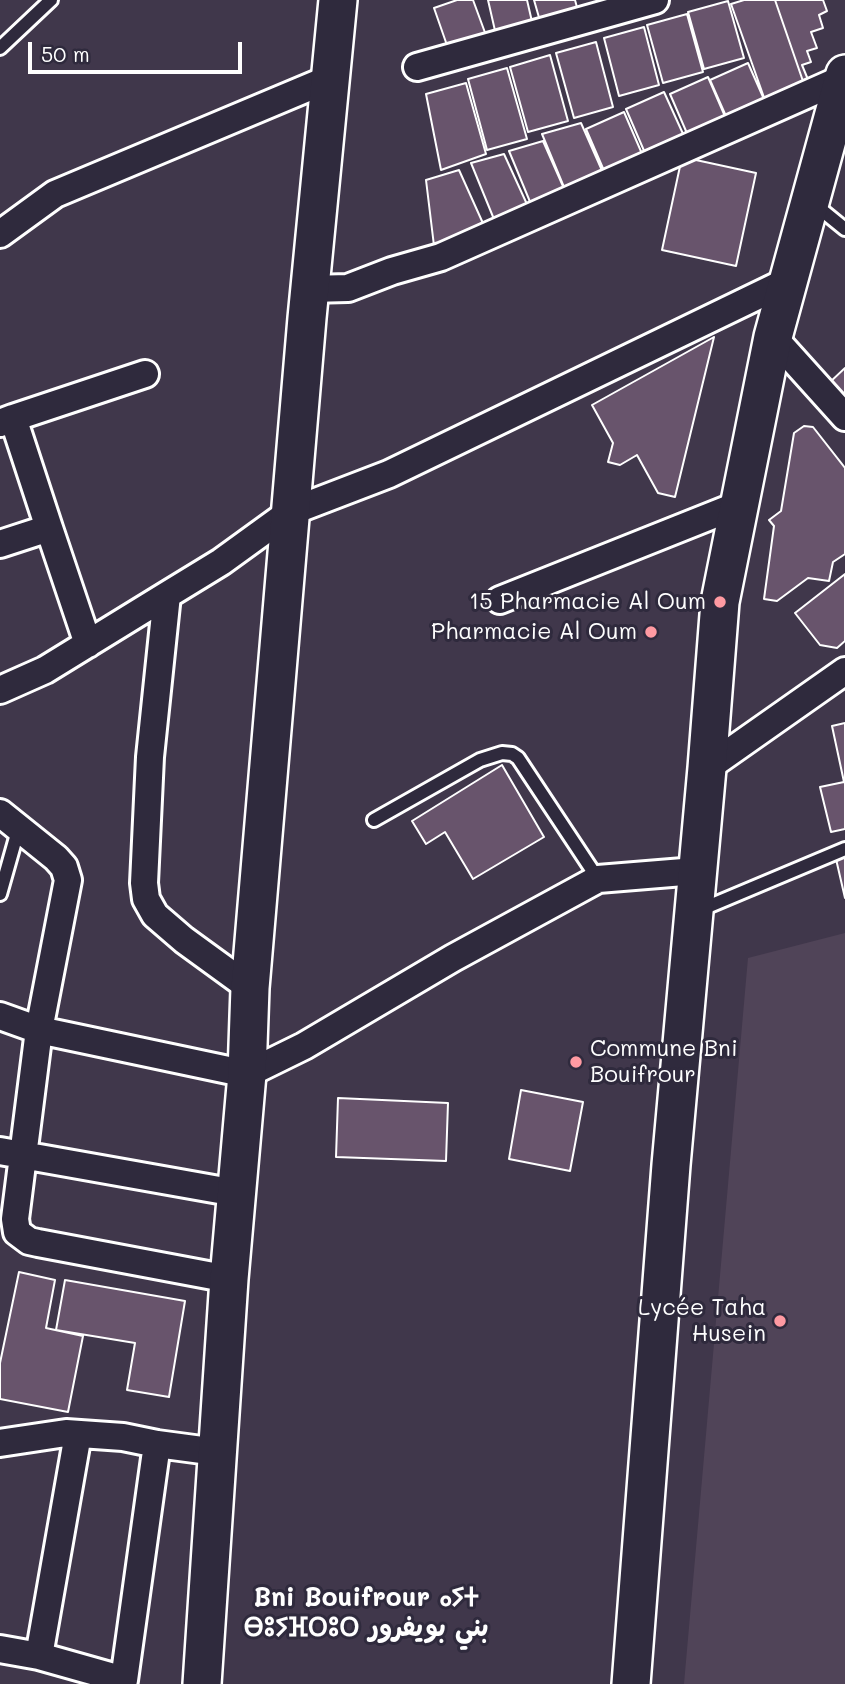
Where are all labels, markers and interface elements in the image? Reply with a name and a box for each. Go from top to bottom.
scale bar [32,28,245,72]
text: 50 m [41,40,90,67]
place label: 15 Pharmacie Al Oum [469,588,706,616]
marker: 15 Pharmacie Al Oum [712,594,728,610]
place label: Pharmacie Al Oum [431,618,637,646]
marker: Pharmacie Al Oum [643,624,659,640]
place label: Commune Bni Bouifrour [590,1035,738,1089]
marker: Commune Bni Bouifrour [568,1054,584,1070]
place label: Lycée Taha Husein [638,1294,766,1348]
marker: Lycée Taha Husein [772,1313,788,1329]
district label: Bni Bouifrour ⴰⵢⵜ ⴱⵓⵢⴼⵔⵓⵔ بني بويفرور [243,1582,489,1644]

